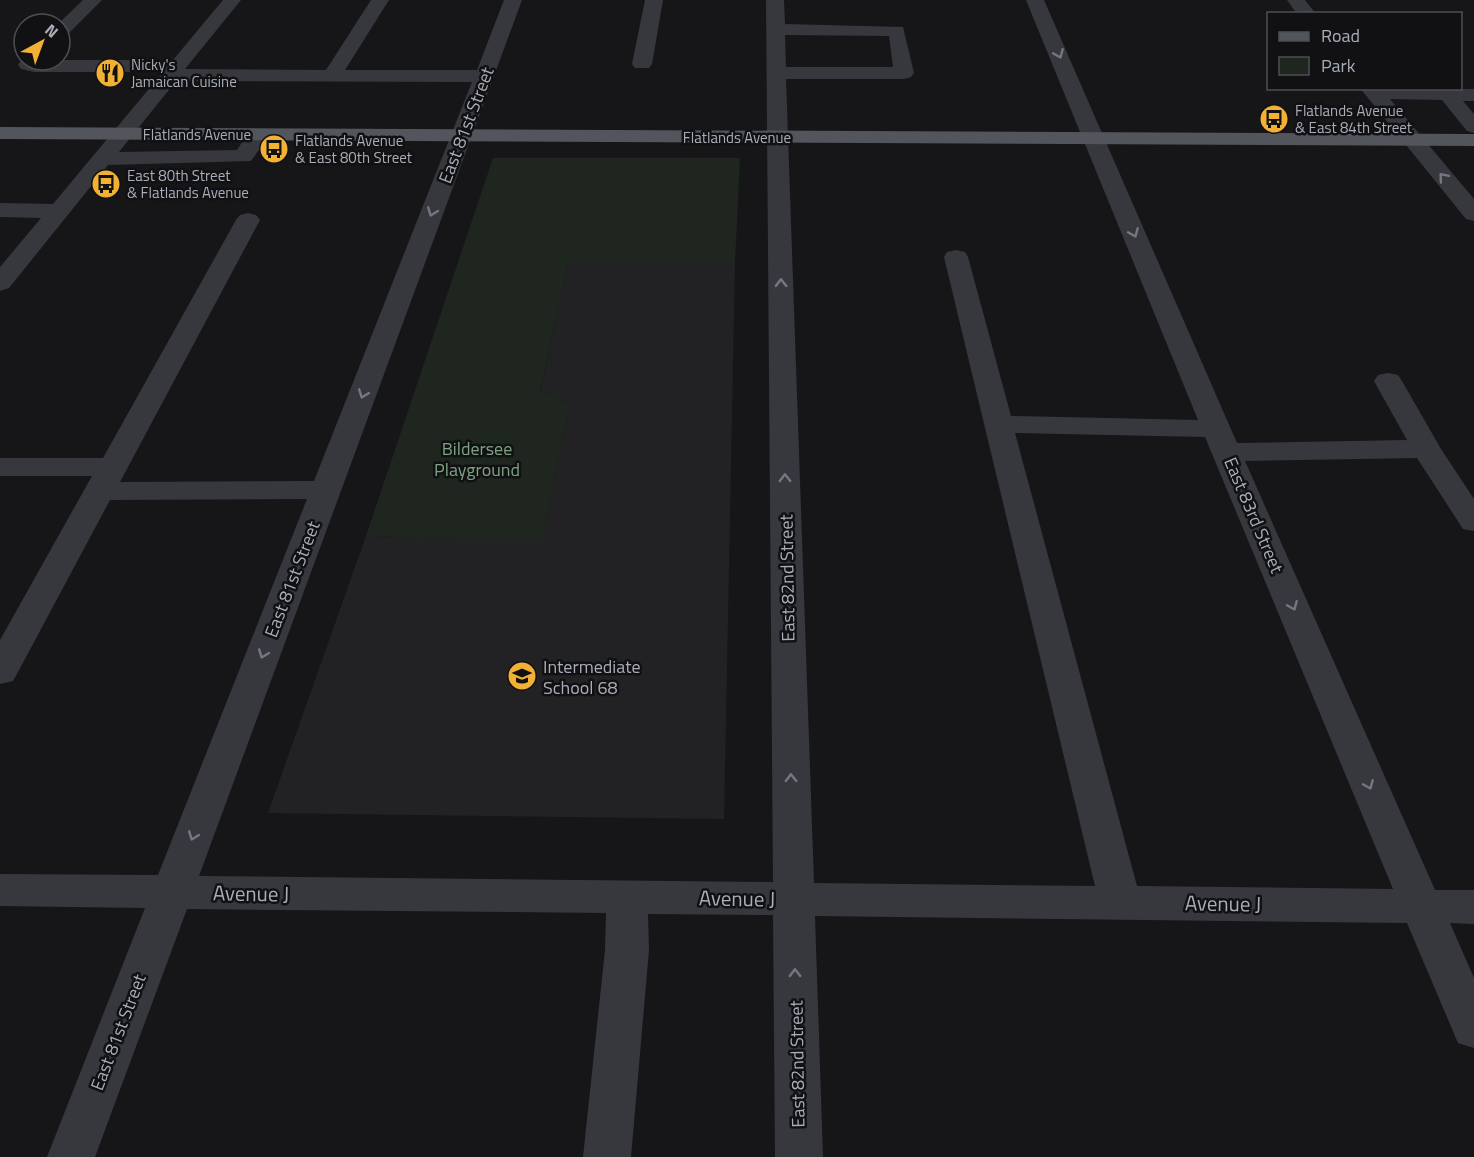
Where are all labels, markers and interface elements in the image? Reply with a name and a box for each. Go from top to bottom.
north arrow [12,12,72,72]
legend [1267,12,1462,90]
text: N [40,18,64,43]
text: Road [1321,22,1360,49]
one-way arrow [1051,47,1063,58]
text: Park [1321,52,1356,79]
place label: Nicky's Jamaican Cuisine [131,53,237,93]
restaurant icon: Nicky's Jamaican Cuisine [94,57,126,89]
street label: East 81st Street [431,62,501,187]
place label: Flatlands Avenue & East 84th Street [1295,99,1413,139]
bus stop icon: Flatlands Avenue & East 84th Street [1258,103,1290,135]
street label: Flatlands Avenue [143,123,251,146]
street label: Flatlands Avenue [683,126,791,149]
place label: Flatlands Avenue & East 80th Street [295,129,413,169]
bus stop icon: Flatlands Avenue & East 80th Street [258,133,290,165]
place label: East 80th Street & Flatlands Avenue [127,164,249,204]
bus stop icon: East 80th Street & Flatlands Avenue [90,168,122,200]
one-way arrow [1439,173,1450,184]
one-way arrow [427,206,440,216]
one-way arrow [1127,227,1139,238]
one-way arrow [774,278,787,287]
one-way arrow [358,388,370,399]
park label: Bildersee Playground [434,435,520,483]
street label: East 83rd Street [1217,453,1291,578]
one-way arrow [779,473,791,482]
street label: East 82nd Street [772,513,802,642]
street label: East 81st Street [257,516,327,641]
one-way arrow [1286,600,1298,611]
one-way arrow [258,648,270,659]
place label: Intermediate School 68 [543,653,641,701]
school or university icon: Intermediate School 68 [506,660,538,692]
one-way arrow [785,773,798,782]
one-way arrow [1362,779,1374,790]
one-way arrow [188,831,201,841]
street label: Avenue J [213,876,289,910]
street label: Avenue J [699,881,775,915]
street label: Avenue J [1185,886,1261,920]
one-way arrow [789,968,801,977]
street label: East 81st Street [83,969,153,1094]
street label: East 82nd Street [782,999,812,1128]

